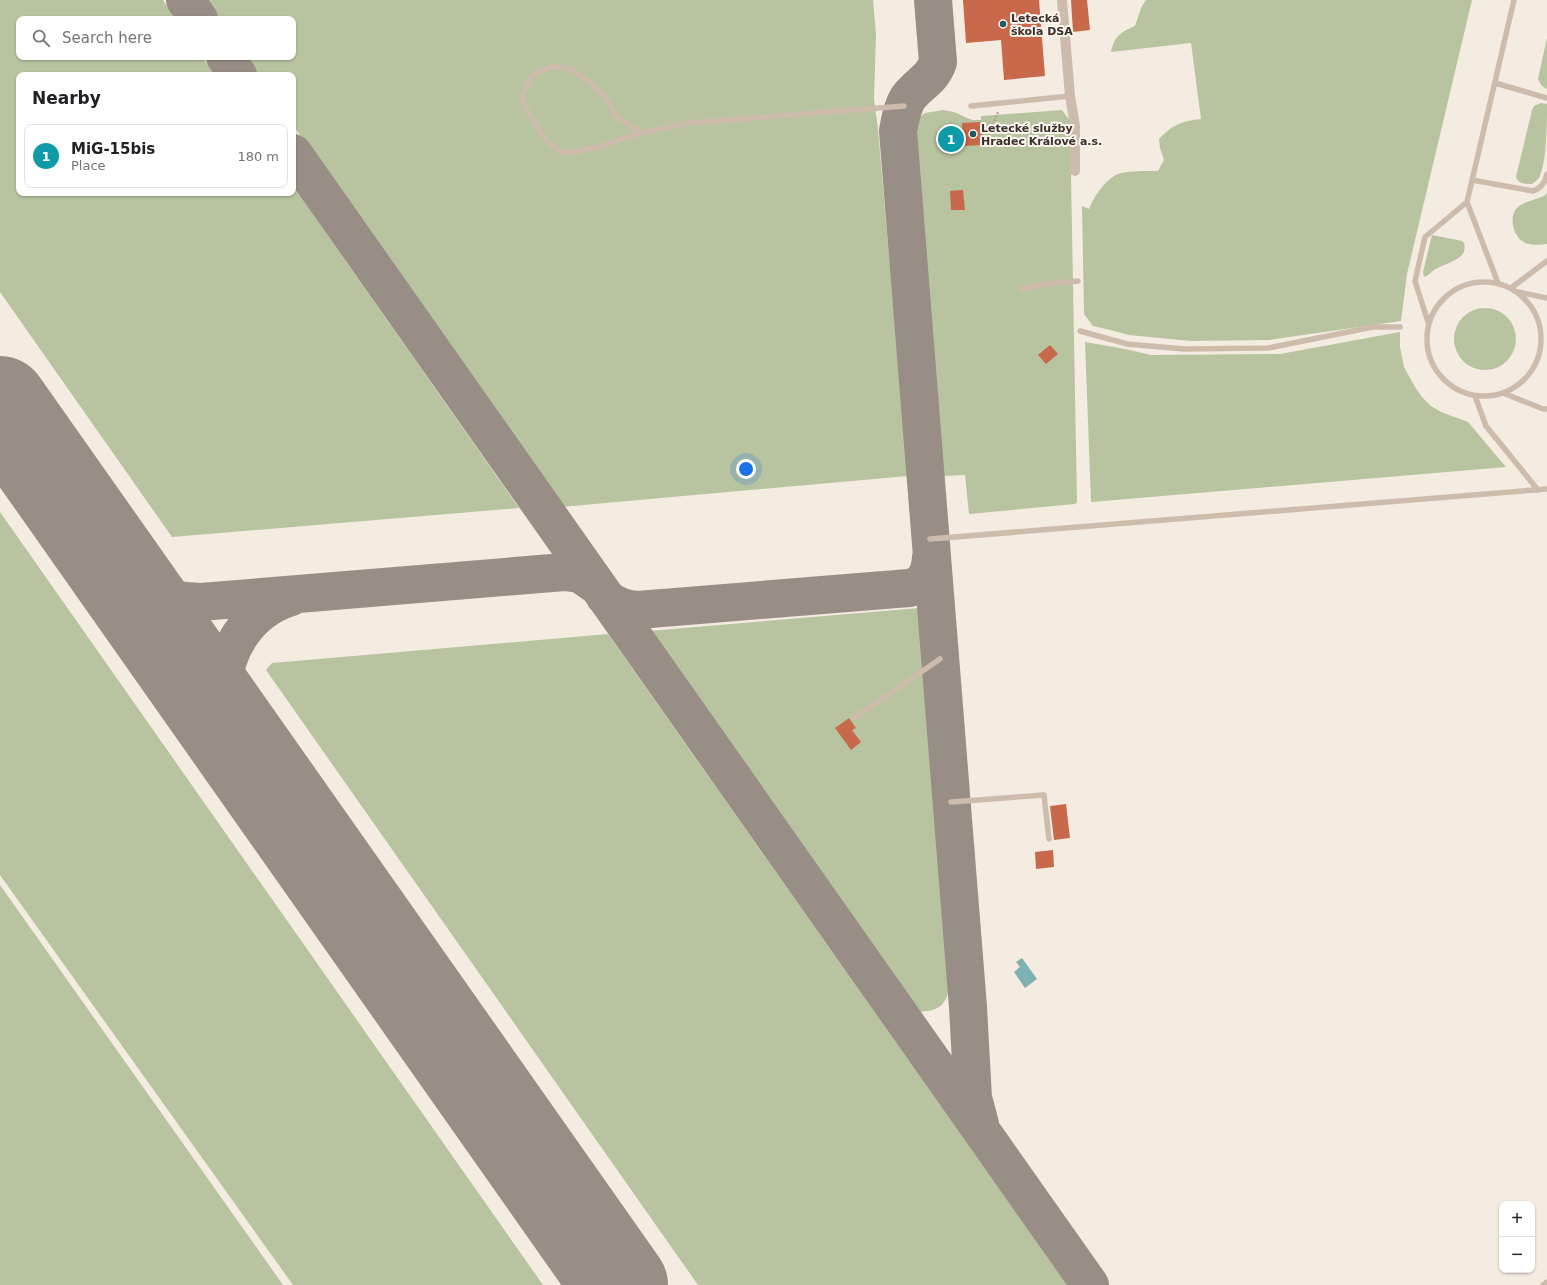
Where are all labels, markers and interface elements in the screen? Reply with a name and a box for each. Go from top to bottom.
place label: Letecká škola DSA [1011,12,1073,38]
search box [16,16,296,60]
marker: Letecká škola DSA [998,19,1008,29]
icon: search [30,27,52,49]
text: Search here [62,29,152,47]
text: Nearby [32,88,101,108]
place label: Letecké služby Hradec Králové a.s. [981,122,1102,148]
pin: 1 [938,124,964,154]
marker: Letecké služby Hradec Králové a.s. [968,129,978,139]
text: MiG-15bis [71,140,155,158]
text: 1 [41,149,51,164]
text: 180 m [237,149,279,164]
text: Place [71,158,106,173]
your location [736,459,756,479]
map controls [1499,1201,1535,1273]
button: + [1499,1201,1535,1237]
button: − [1499,1237,1535,1273]

